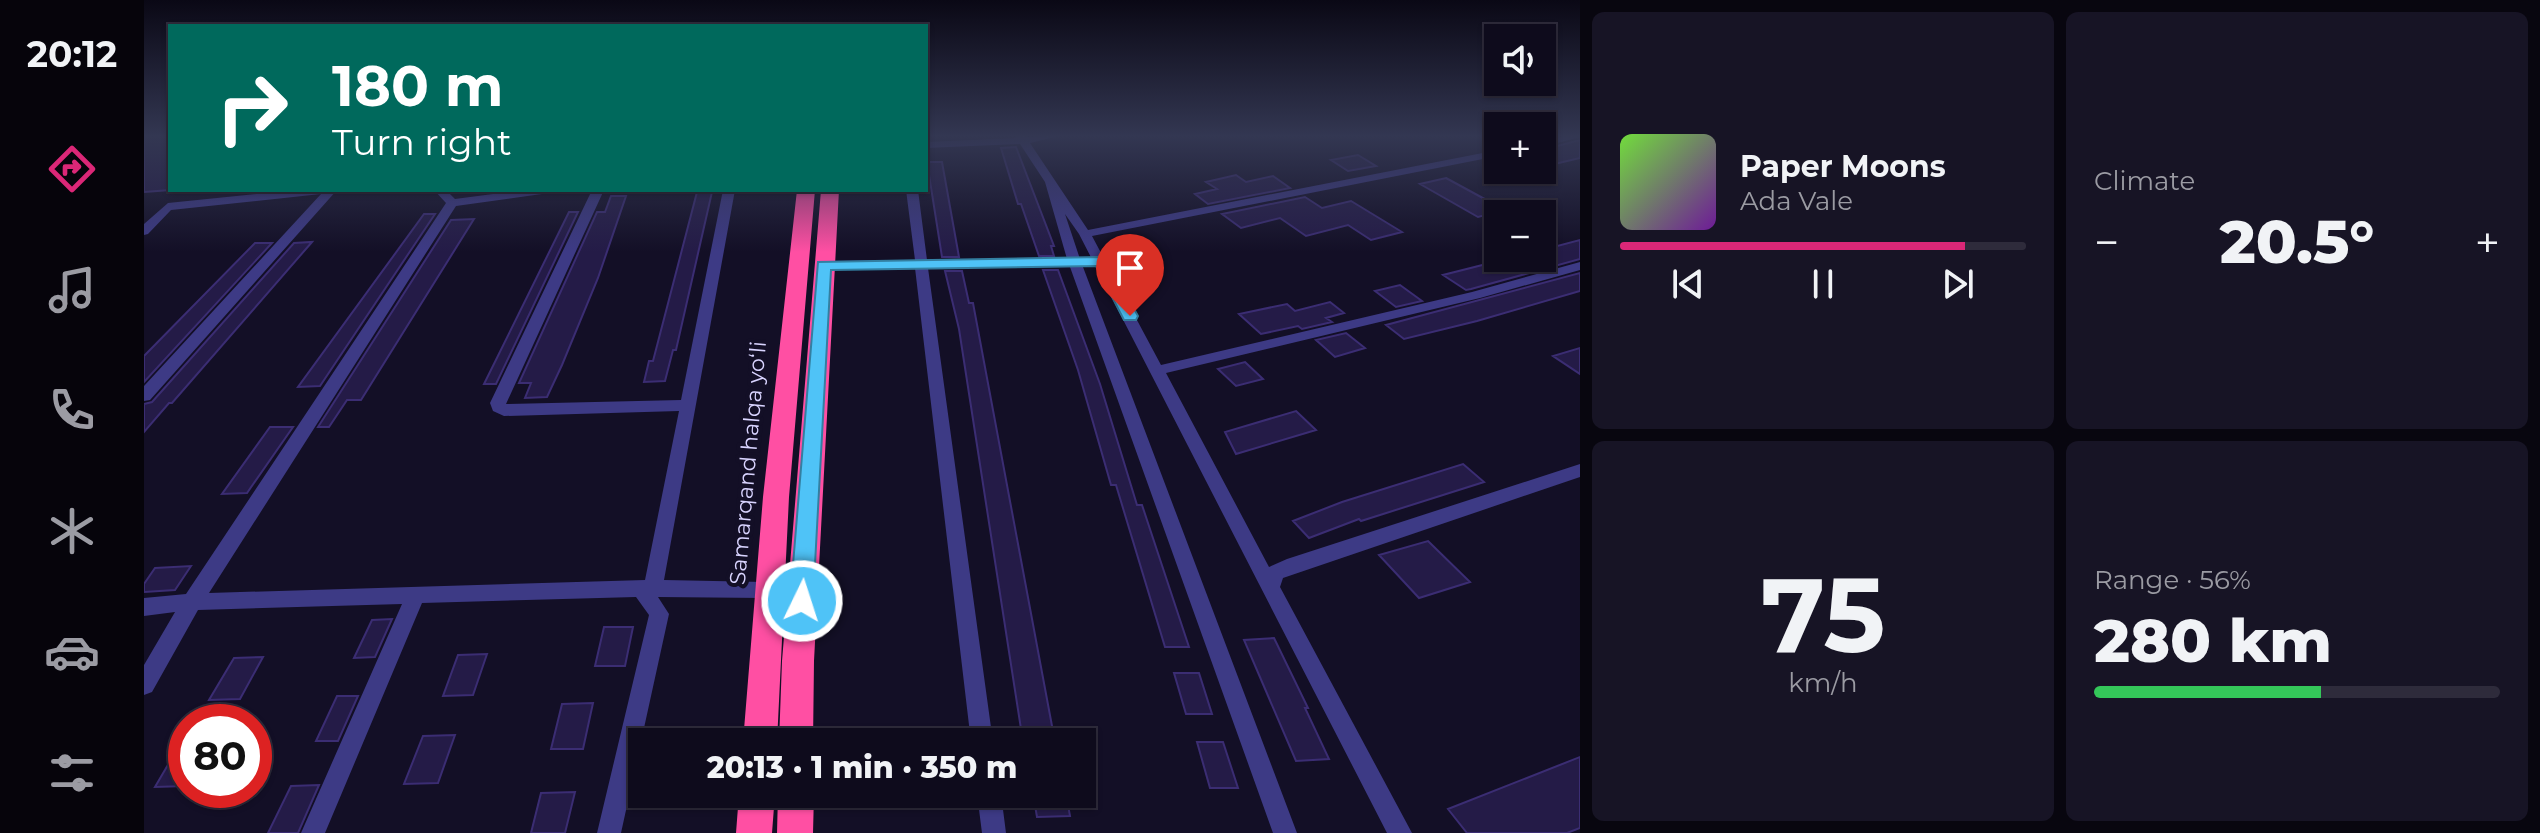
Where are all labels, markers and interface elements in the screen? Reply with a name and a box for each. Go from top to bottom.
map controls [1484,24,1556,272]
button: sound [1484,24,1556,96]
text: 20:12 [27,32,117,76]
text: 180 m [332,52,504,120]
icon: right [200,56,304,160]
button: + [1484,112,1556,184]
text: Turn right [332,120,512,164]
icon: directions [44,141,100,197]
text: Paper Moons [1740,148,1946,185]
text: Climate [2094,165,2195,197]
text: Ada Vale [1740,185,1853,217]
button: − [1484,200,1556,272]
text: 20.5° [2220,205,2374,278]
text: − [2094,215,2119,269]
text: + [2475,215,2500,269]
pin [1096,234,1164,316]
icon: arrive [1108,246,1152,290]
icon: music [44,262,100,318]
icon: previous [1666,262,1710,306]
icon: pause [1801,262,1845,306]
icon: next [1936,262,1980,306]
street label: Samarqand halqa yoʻli [724,340,772,586]
icon: phone [44,382,100,438]
icon: climate [44,503,100,559]
text: 75 [1761,551,1885,678]
position arrow [760,559,844,643]
text: Range · 56% [2094,564,2251,596]
text: 280 km [2094,604,2332,677]
icon: car [44,624,100,680]
text: km/h [1788,667,1858,699]
speed limit sign: 80 [168,704,272,808]
icon: filters [44,745,100,801]
text: 20:13 · 1 min · 350 m [707,749,1017,786]

